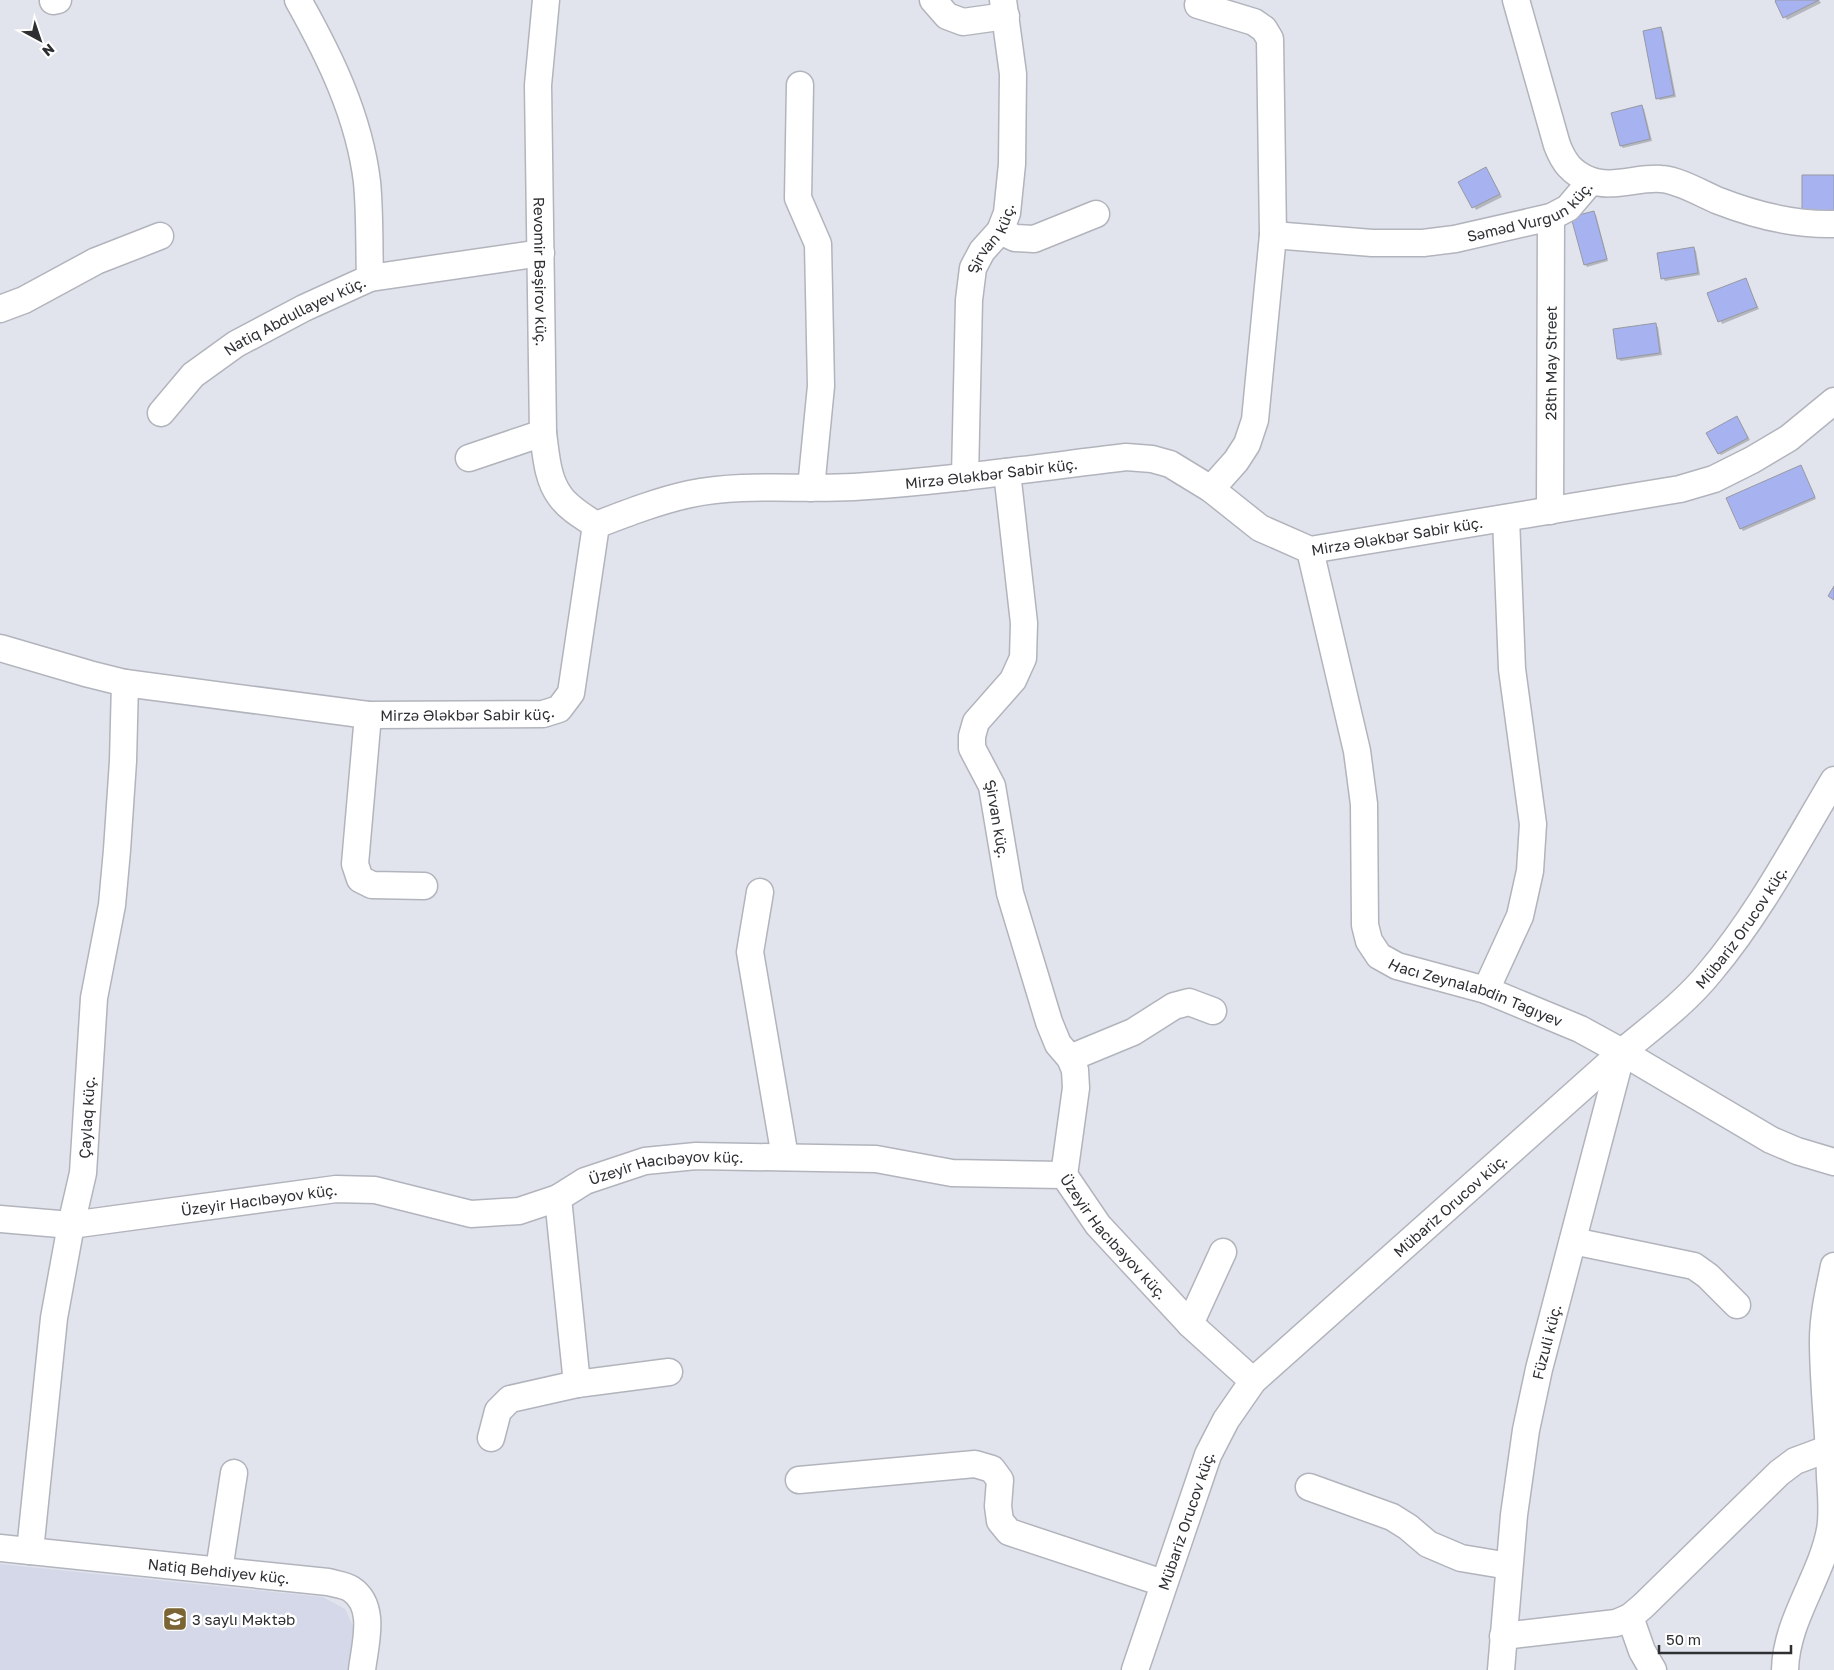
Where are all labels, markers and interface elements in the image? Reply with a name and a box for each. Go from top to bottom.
north arrow [15,15,65,65]
text: N [39,40,58,60]
street label: Səməd Vurğun küç. [1465,177,1596,245]
street label: Revomir Bəşirov küç. [531,197,551,346]
street label: Şirvan küç. [963,203,1017,274]
street label: Natiq Abdullayev küç. [220,272,369,359]
street label: 28th May Street [1541,306,1560,420]
street label: Mirzə Ələkbər Sabir küç. [904,454,1079,492]
street label: Mirzə Ələkbər Sabir küç. [1310,513,1484,559]
street label: Mirzə Ələkbər Sabir küç. [380,702,556,724]
street label: Şirvan küç. [981,776,1013,860]
street label: Mübariz Orucov küç. [1691,863,1790,992]
street label: Hacı Zeynalabdin Tağıyev [1385,954,1566,1030]
street label: Çaylaq küç. [75,1075,98,1159]
street label: Üzeyir Hacıbəyov küç. [586,1147,744,1188]
street label: Mübariz Orucov küç. [1390,1150,1511,1261]
street label: Üzeyir Hacıbəyov küç. [1057,1170,1171,1303]
street label: Üzeyir Hacıbəyov küç. [180,1180,338,1219]
street label: Füzuli küç. [1528,1302,1565,1381]
street label: Mübariz Orucov küç. [1154,1447,1218,1592]
street label: Natiq Behdiyev küç. [147,1554,291,1587]
school or university icon: 3 saylı Məktəb [162,1606,188,1632]
place label: 3 saylı Məktəb [192,1610,295,1628]
scale bar [1659,1622,1792,1654]
text: 50 m [1666,1630,1701,1648]

